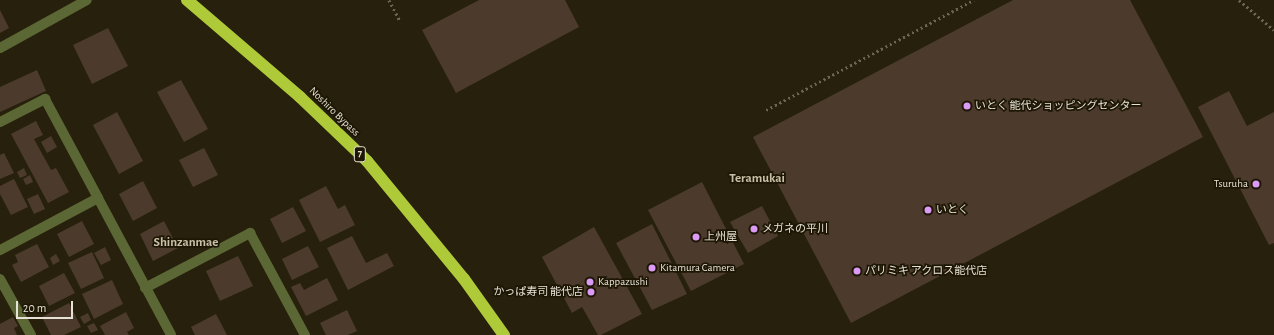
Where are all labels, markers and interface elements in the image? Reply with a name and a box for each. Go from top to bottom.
street label: Noshiro Bypass [306,85,362,139]
place label: いとく 能代ショッピングセンター [975,99,1142,113]
marker: いとく 能代ショッピングセンター [962,101,972,111]
road number: 7 [353,146,367,162]
district label: Teramukai [729,171,785,187]
place label: Tsuruha [1214,177,1248,191]
marker: Tsuruha [1251,179,1261,189]
place label: いとく [936,203,969,217]
marker: いとく [923,205,933,215]
place label: メガネの平川 [762,222,828,236]
marker: メガネの平川 [749,224,759,234]
place label: 上州屋 [704,230,737,244]
marker: 上州屋 [691,232,701,242]
district label: Shinzanmae [154,235,218,251]
place label: Kitamura Camera [660,261,735,275]
marker: Kitamura Camera [647,263,657,273]
place label: パリミキ アクロス能代店 [865,264,988,278]
marker: パリミキ アクロス能代店 [852,266,862,276]
place label: Kappazushi [598,275,648,289]
marker: Kappazushi [585,277,595,287]
place label: かっぱ寿司 能代店 [493,285,583,299]
marker: かっぱ寿司 能代店 [586,287,596,297]
scale bar [18,293,75,319]
text: 20 m [23,302,46,314]

